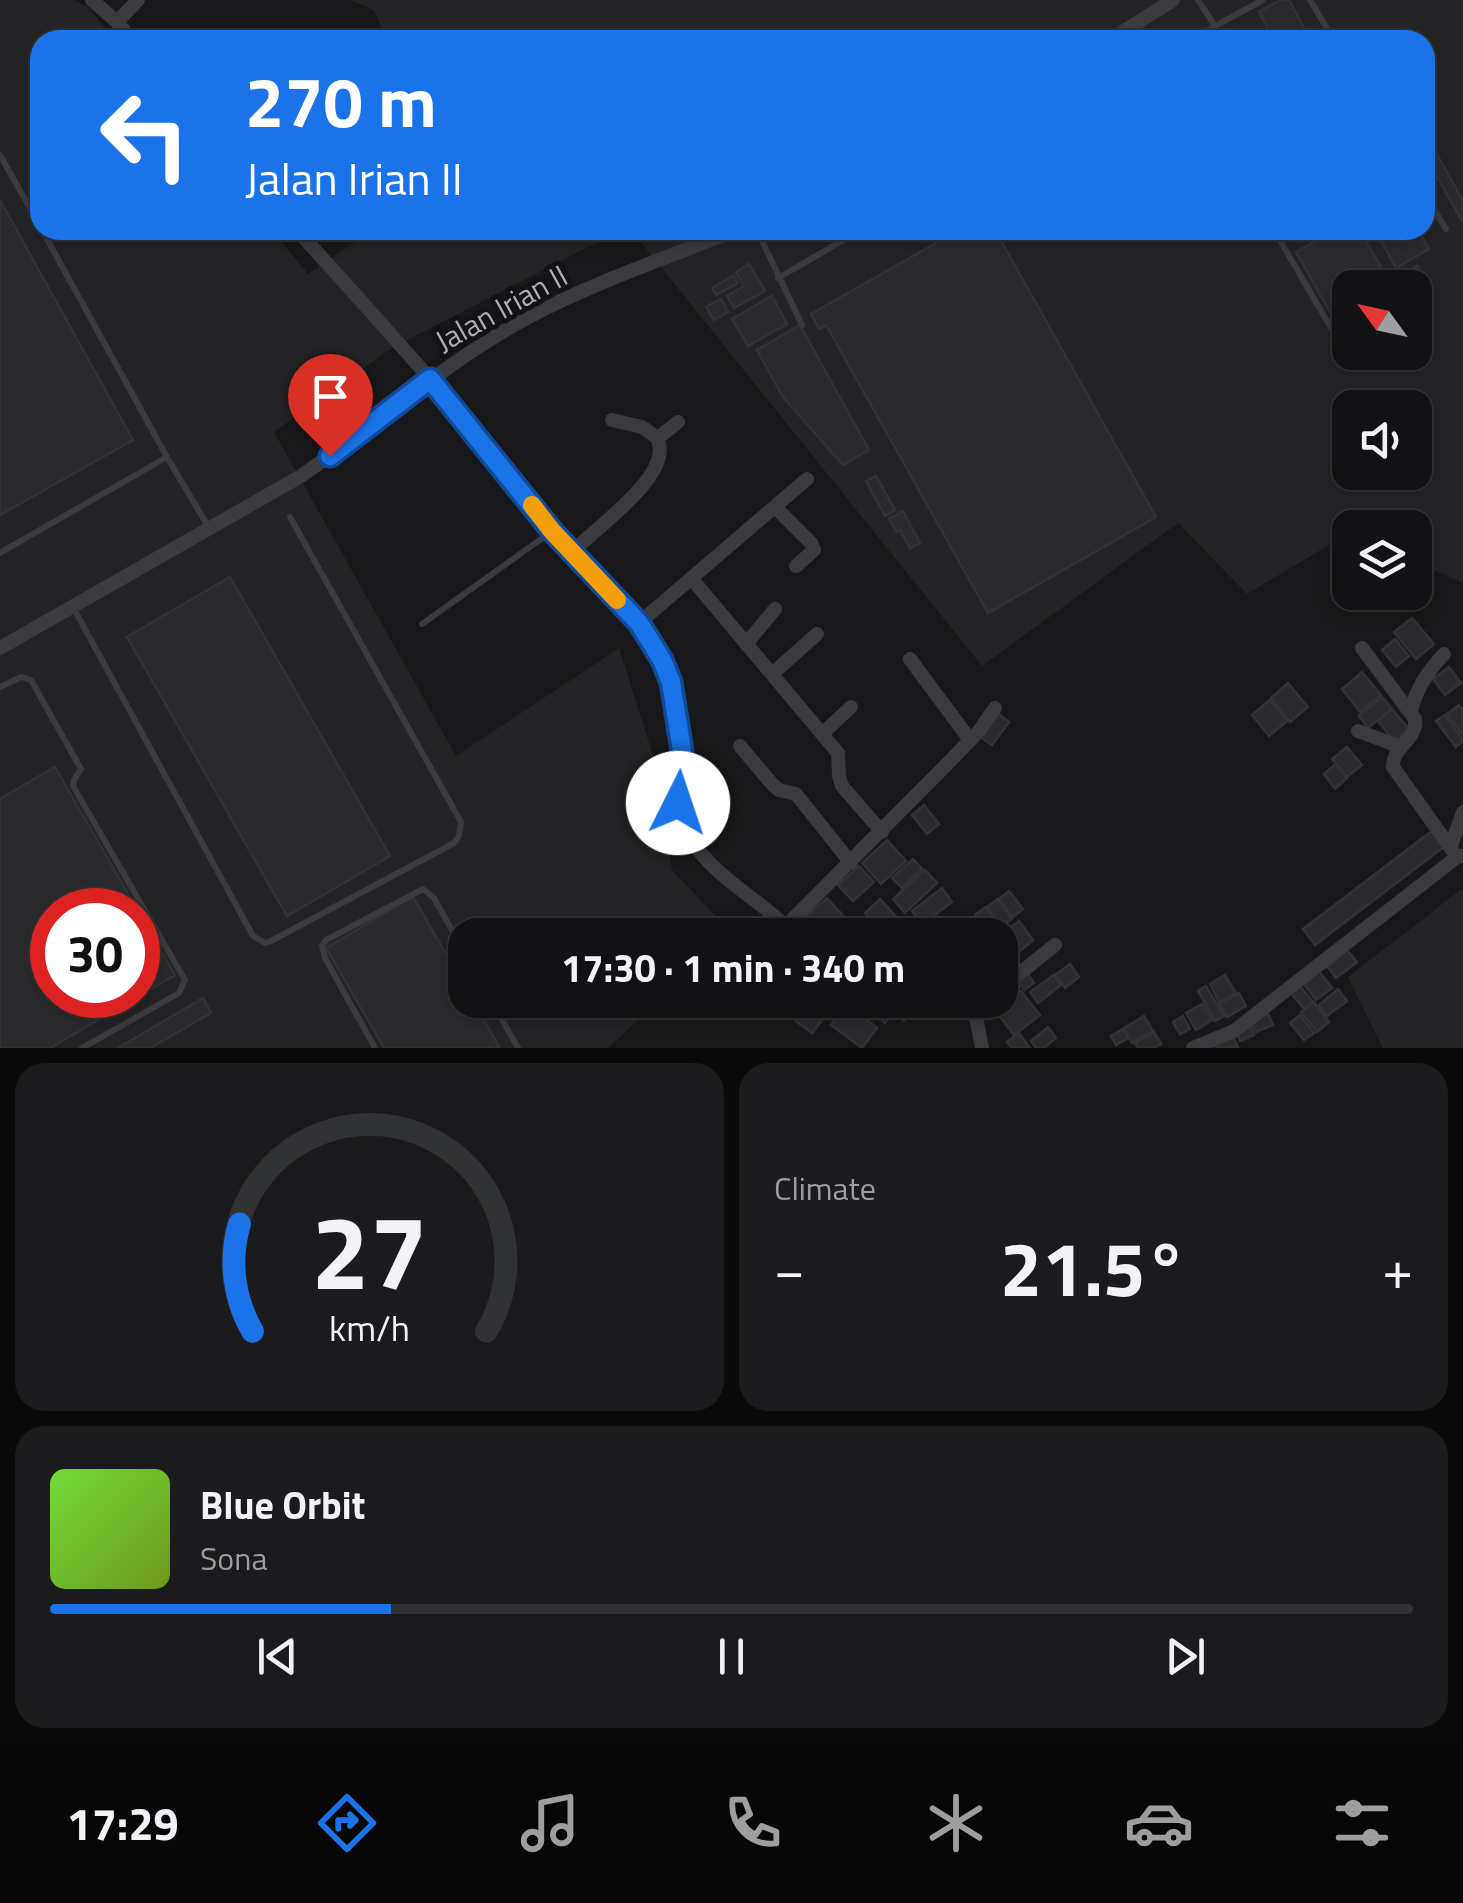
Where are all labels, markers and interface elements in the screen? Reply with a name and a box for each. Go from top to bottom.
text: 270 m [245,48,437,154]
icon: left [80,70,210,200]
text: Jalan Irian II [245,144,463,212]
street label: Jalan Irian II [426,253,576,363]
north arrow [1332,270,1432,370]
map controls [1332,270,1432,610]
pin [288,354,373,457]
icon: arrive [303,369,358,424]
button: sound [1332,390,1432,490]
button: layers [1332,510,1432,610]
position arrow [626,751,730,855]
speed limit sign: 30 [30,888,160,1018]
text: 17:30 · 1 min · 340 m [561,939,905,997]
text: Climate [774,1164,876,1212]
text: 27 [311,1171,428,1329]
text: 21.5° [1000,1211,1187,1325]
text: − [774,1227,805,1310]
text: + [1382,1227,1413,1310]
text: km/h [329,1300,410,1355]
text: Blue Orbit [200,1476,365,1534]
text: Sona [200,1534,267,1582]
icon: previous [250,1629,305,1684]
icon: pause [704,1629,759,1684]
icon: next [1158,1629,1213,1684]
icon: directions [312,1788,382,1858]
icon: music [515,1788,585,1858]
icon: phone [718,1788,788,1858]
icon: climate [921,1788,991,1858]
icon: car [1124,1788,1194,1858]
icon: filters [1327,1788,1397,1858]
text: 17:29 [66,1789,179,1857]

